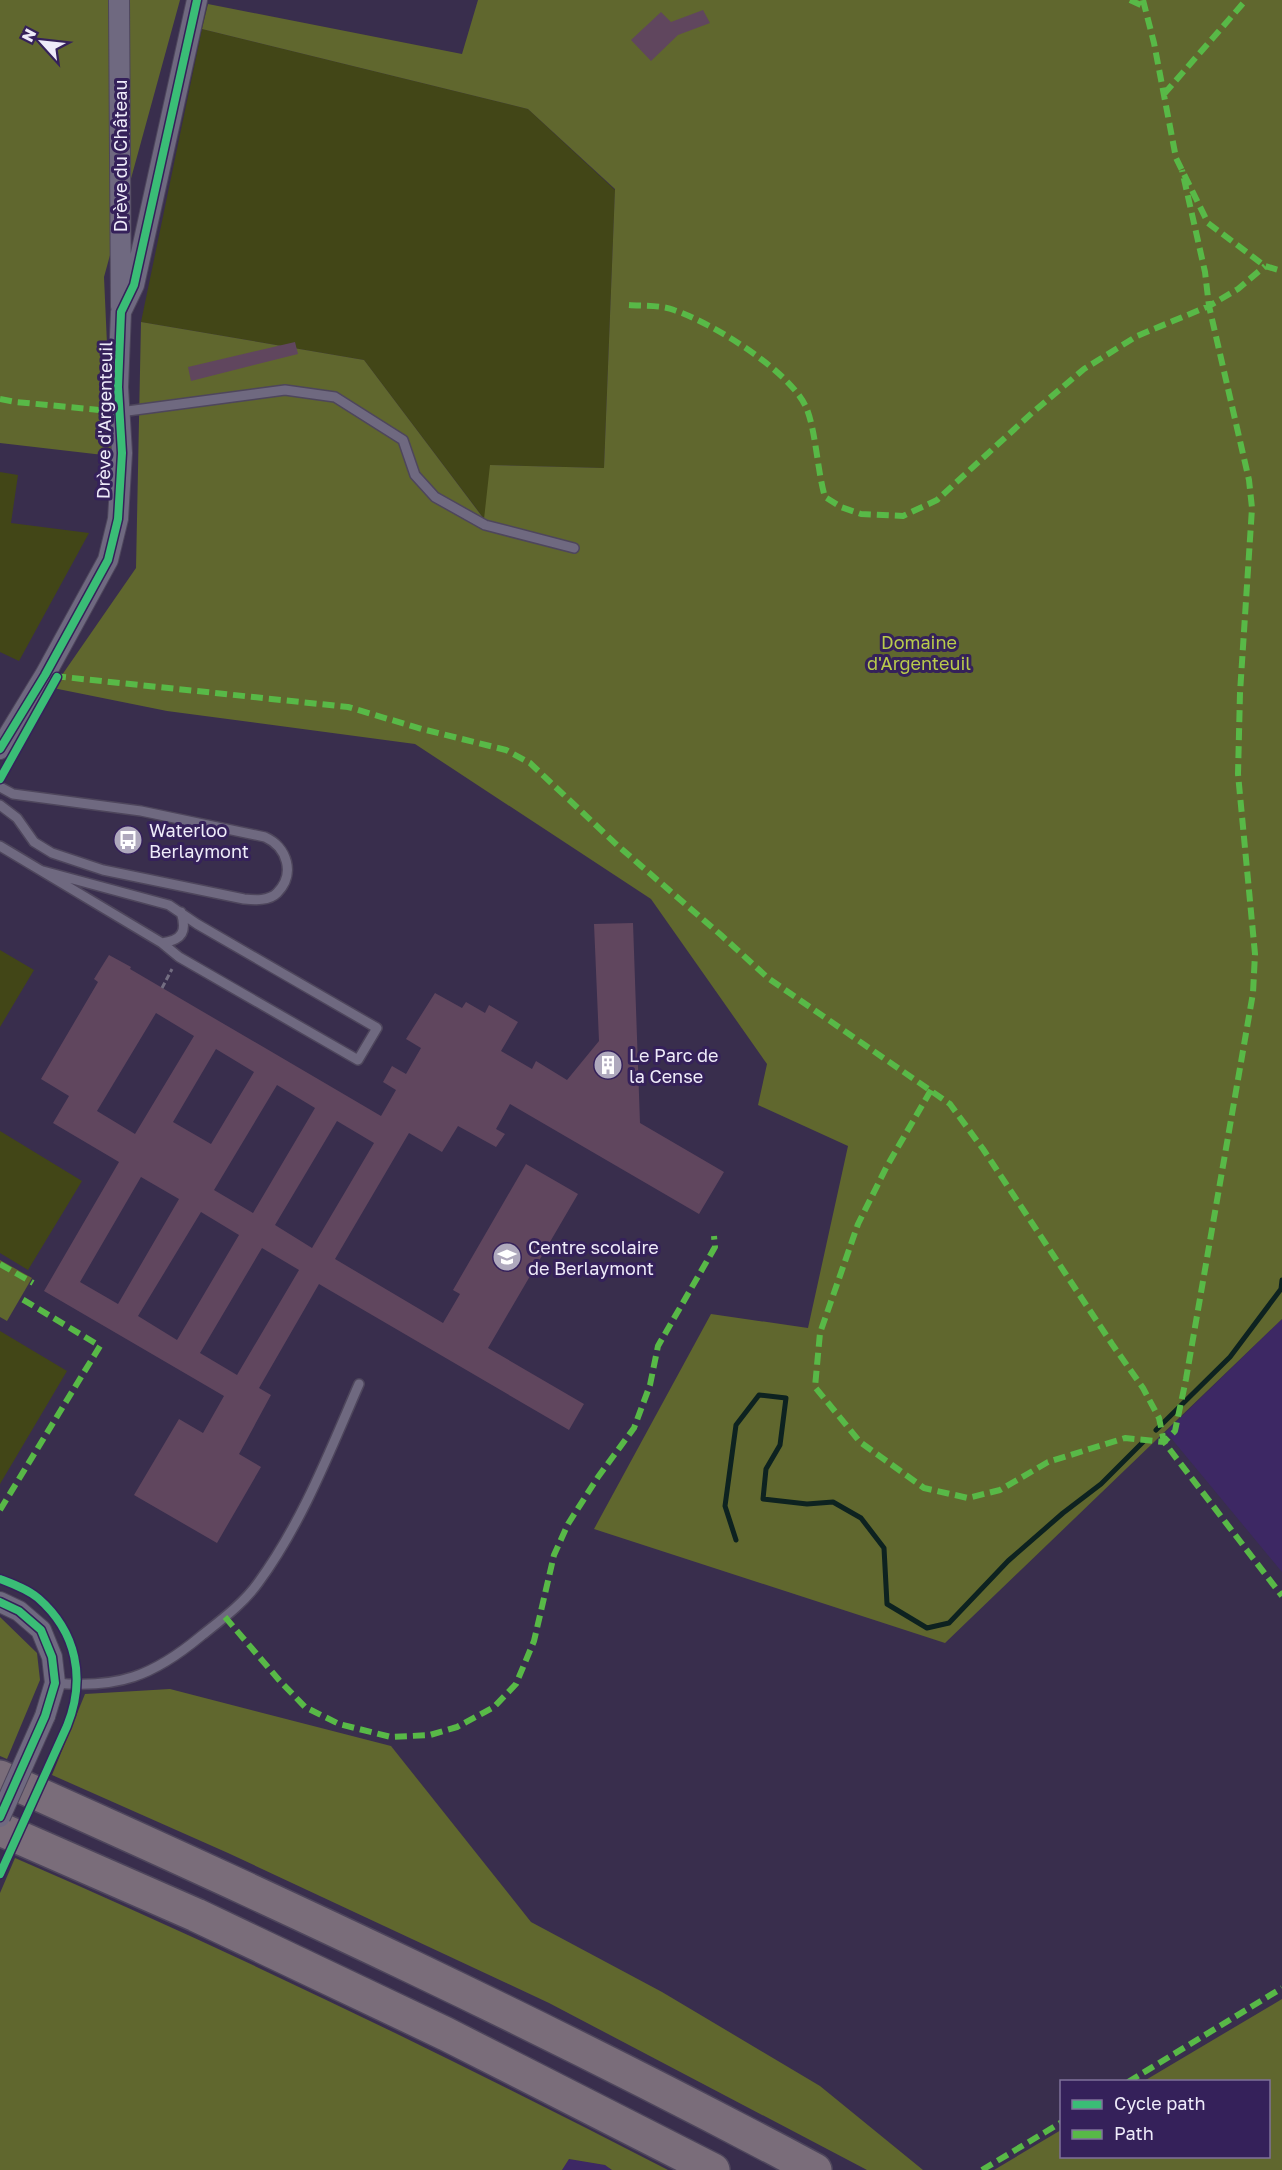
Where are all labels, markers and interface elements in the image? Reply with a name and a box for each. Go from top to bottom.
north arrow [12,12,72,72]
text: N [17,25,40,45]
street label: Drève du Château [109,80,131,232]
street label: Drève d'Argenteuil [92,340,116,499]
park label: Domaine d'Argenteuil [867,631,971,674]
place label: Waterloo Berlaymont [149,819,249,862]
bus stop icon: Waterloo Berlaymont [112,824,144,856]
place label: Le Parc de la Cense [629,1044,718,1087]
building icon: Le Parc de la Cense [592,1049,624,1081]
place label: Centre scolaire de Berlaymont [528,1236,659,1279]
school or university icon: Centre scolaire de Berlaymont [491,1241,523,1273]
legend [1060,2080,1270,2158]
text: Cycle path [1114,2092,1206,2114]
text: Path [1114,2122,1154,2144]

